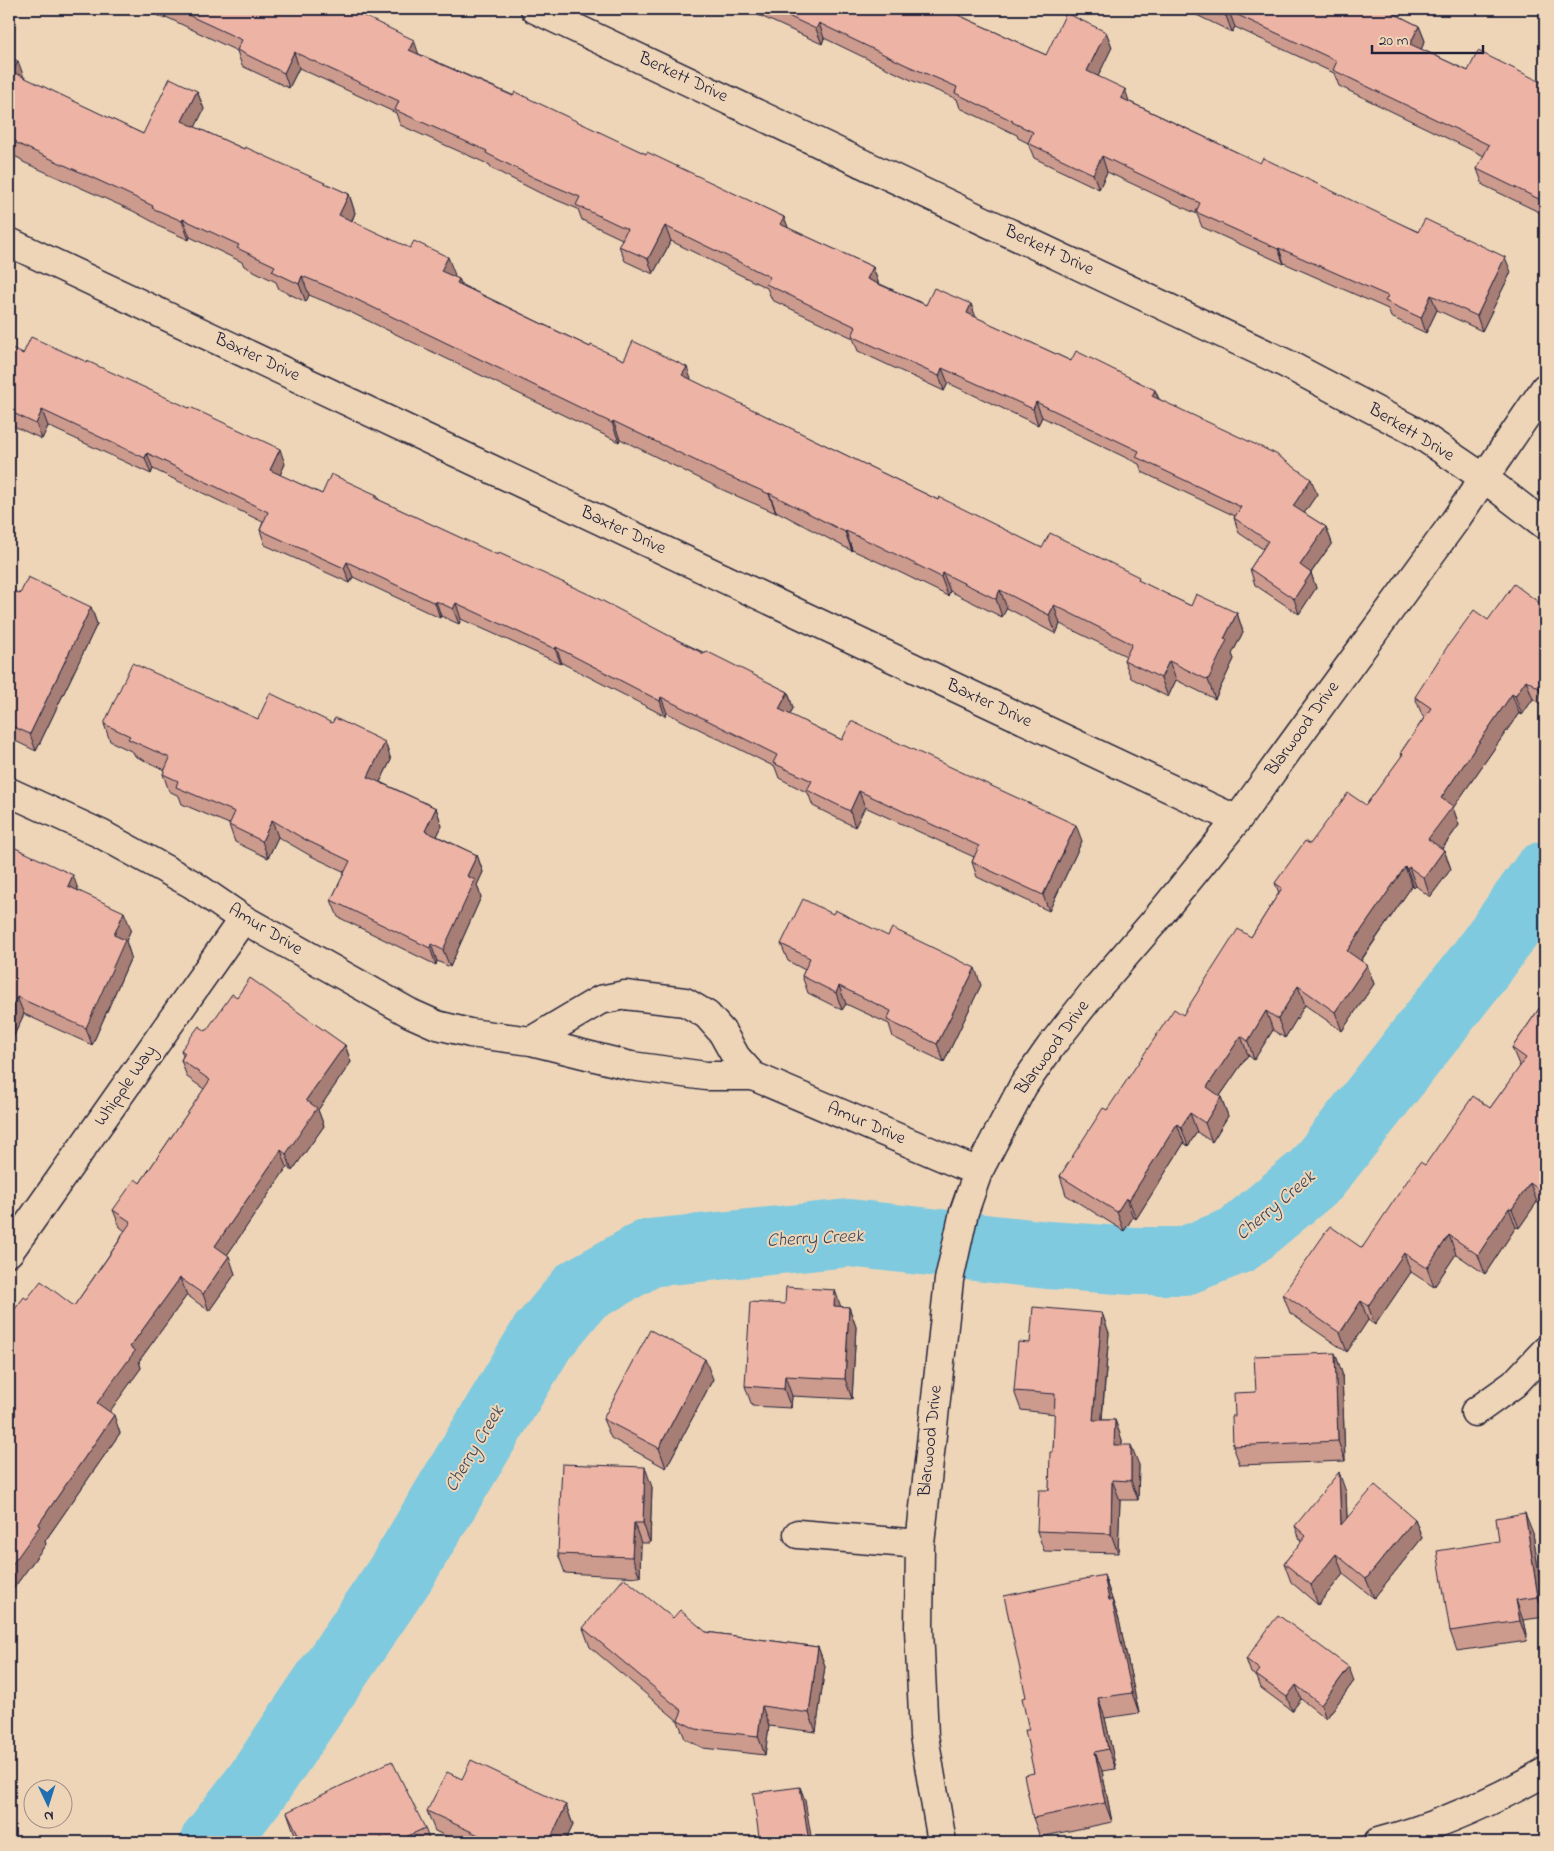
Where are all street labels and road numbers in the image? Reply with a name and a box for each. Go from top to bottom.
street label: Berkett Drive [633,46,733,110]
street label: Berkett Drive [999,219,1099,283]
street label: Baxter Drive [209,326,305,390]
street label: Berkett Drive [1362,397,1460,469]
street label: Baxter Drive [575,499,671,563]
street label: Baxter Drive [941,672,1037,736]
street label: Blarwood Drive [1259,675,1347,783]
street label: Amur Drive [223,897,308,963]
street label: Blarwood Drive [1009,994,1097,1102]
street label: Whipple Way [88,1040,164,1132]
street label: Amur Drive [823,1096,910,1153]
street label: Blarwood Drive [912,1383,950,1499]

